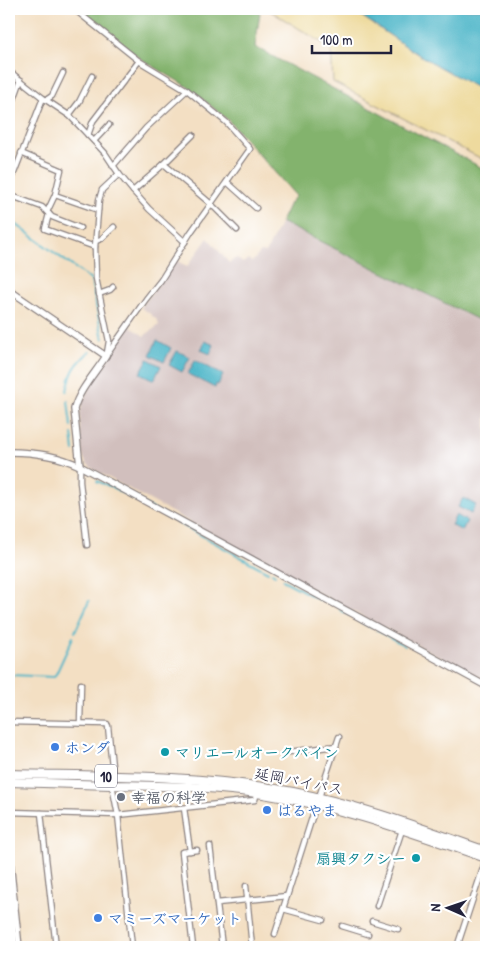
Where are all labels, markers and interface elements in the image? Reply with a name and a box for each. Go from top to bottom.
scale bar [312,22,391,54]
text: 100 m [320,29,353,50]
place label: ホンダ [65,737,110,758]
marker: ホンダ [49,741,61,753]
place label: マリエールオークパイン [175,742,339,763]
marker: マリエールオークパイン [159,746,171,758]
street label: 延岡バイパス [253,762,345,800]
road number: 10 [95,764,117,788]
place label: 幸福の科学 [131,787,206,808]
marker: 幸福の科学 [115,791,127,803]
place label: はるやま [277,800,337,821]
marker: はるやま [261,804,273,816]
place label: 扇興タクシー [316,848,406,869]
marker: 扇興タクシー [410,852,422,864]
north arrow [422,884,472,934]
text: N [425,903,444,912]
place label: マミーズマーケット [108,908,242,929]
marker: マミーズマーケット [92,912,104,924]

